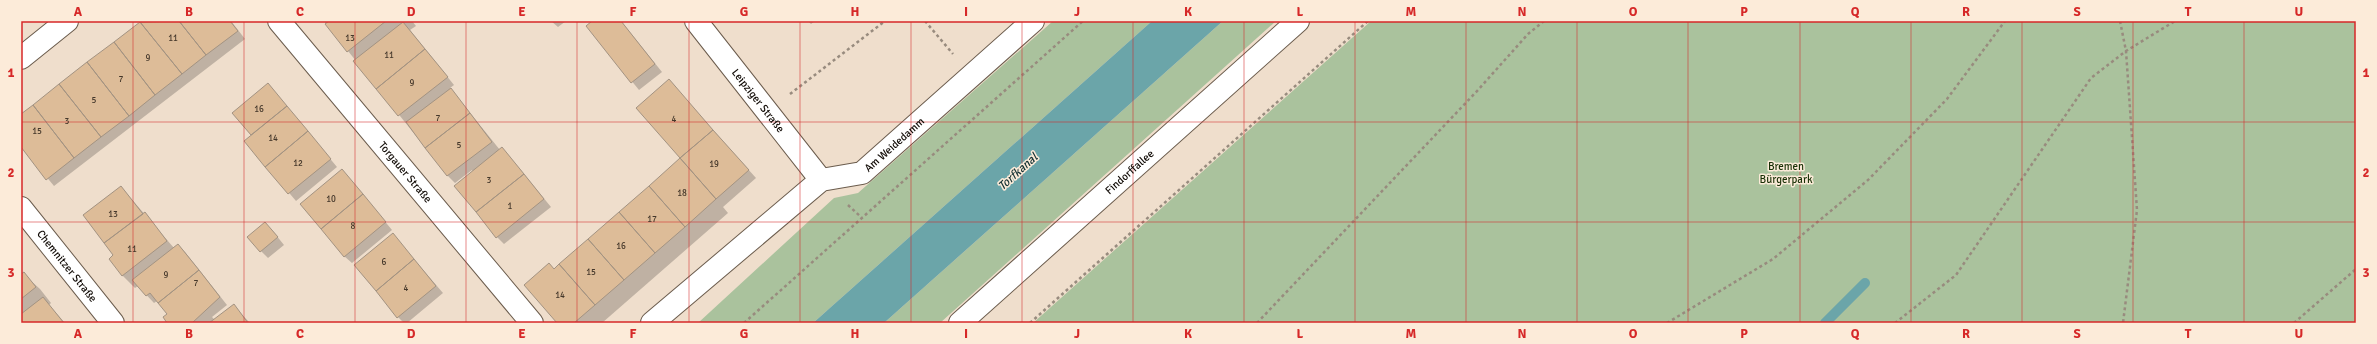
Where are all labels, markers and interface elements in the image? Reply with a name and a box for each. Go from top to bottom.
text: A [74,4,83,20]
text: B [185,4,193,20]
text: C [296,4,304,20]
text: D [407,4,416,20]
text: E [518,4,526,20]
text: F [630,4,637,20]
text: G [740,4,748,20]
text: H [851,4,859,20]
text: I [964,4,968,20]
text: J [1074,4,1080,20]
text: K [1184,4,1192,20]
text: L [1297,4,1304,20]
text: M [1406,4,1417,20]
text: N [1517,4,1527,20]
text: O [1629,4,1638,20]
text: P [1740,4,1748,20]
text: Q [1851,4,1860,20]
text: R [1962,4,1970,20]
text: S [2073,4,2081,20]
text: T [2185,4,2192,20]
text: U [2295,4,2303,20]
house number: 11 [168,33,178,44]
house number: 13 [345,33,355,44]
house number: 11 [384,50,394,61]
house number: 9 [146,53,151,64]
text: 1 [7,65,15,81]
text: 1 [2362,65,2370,81]
street label: Leipziger Straße [729,66,787,135]
house number: 7 [119,74,124,85]
house number: 9 [410,78,415,89]
house number: 5 [92,95,97,106]
house number: 16 [254,104,264,115]
house number: 7 [436,113,441,124]
house number: 4 [672,114,677,125]
street label: Am Weidedamm [862,114,927,174]
house number: 3 [65,116,70,127]
house number: 15 [32,126,42,137]
house number: 14 [268,133,278,144]
street label: Torgauer Straße [376,139,435,205]
house number: 5 [457,140,462,151]
street label: Findorffallee [1102,147,1156,197]
water label: Torfkanal [995,149,1042,194]
house number: 12 [293,158,303,169]
house number: 19 [709,159,719,170]
park label: Bremen Bürgerpark [1760,160,1813,186]
text: 2 [7,165,15,181]
text: 2 [2362,165,2370,181]
house number: 3 [487,175,492,186]
house number: 18 [677,188,687,199]
house number: 10 [326,194,336,205]
house number: 1 [508,201,513,212]
house number: 13 [108,209,118,220]
house number: 17 [647,214,657,225]
house number: 8 [351,221,356,232]
street label: Chemnitzer Straße [34,227,100,304]
house number: 16 [616,241,626,252]
house number: 11 [127,244,137,255]
house number: 6 [382,257,387,268]
text: 3 [7,265,15,281]
text: 3 [2362,265,2370,281]
house number: 15 [586,267,596,278]
house number: 9 [164,270,169,281]
house number: 7 [194,278,199,289]
house number: 4 [404,283,409,294]
house number: 14 [555,290,565,301]
text: A [74,326,83,342]
text: B [185,326,193,342]
text: C [296,326,304,342]
text: D [407,326,416,342]
text: E [518,326,526,342]
text: F [630,326,637,342]
text: G [740,326,748,342]
text: H [851,326,859,342]
text: I [964,326,968,342]
text: J [1074,326,1080,342]
text: K [1184,326,1192,342]
text: L [1297,326,1304,342]
text: M [1406,326,1417,342]
text: N [1517,326,1527,342]
text: O [1629,326,1638,342]
text: P [1740,326,1748,342]
text: Q [1851,326,1860,342]
text: R [1962,326,1970,342]
text: S [2073,326,2081,342]
text: T [2185,326,2192,342]
text: U [2295,326,2303,342]

